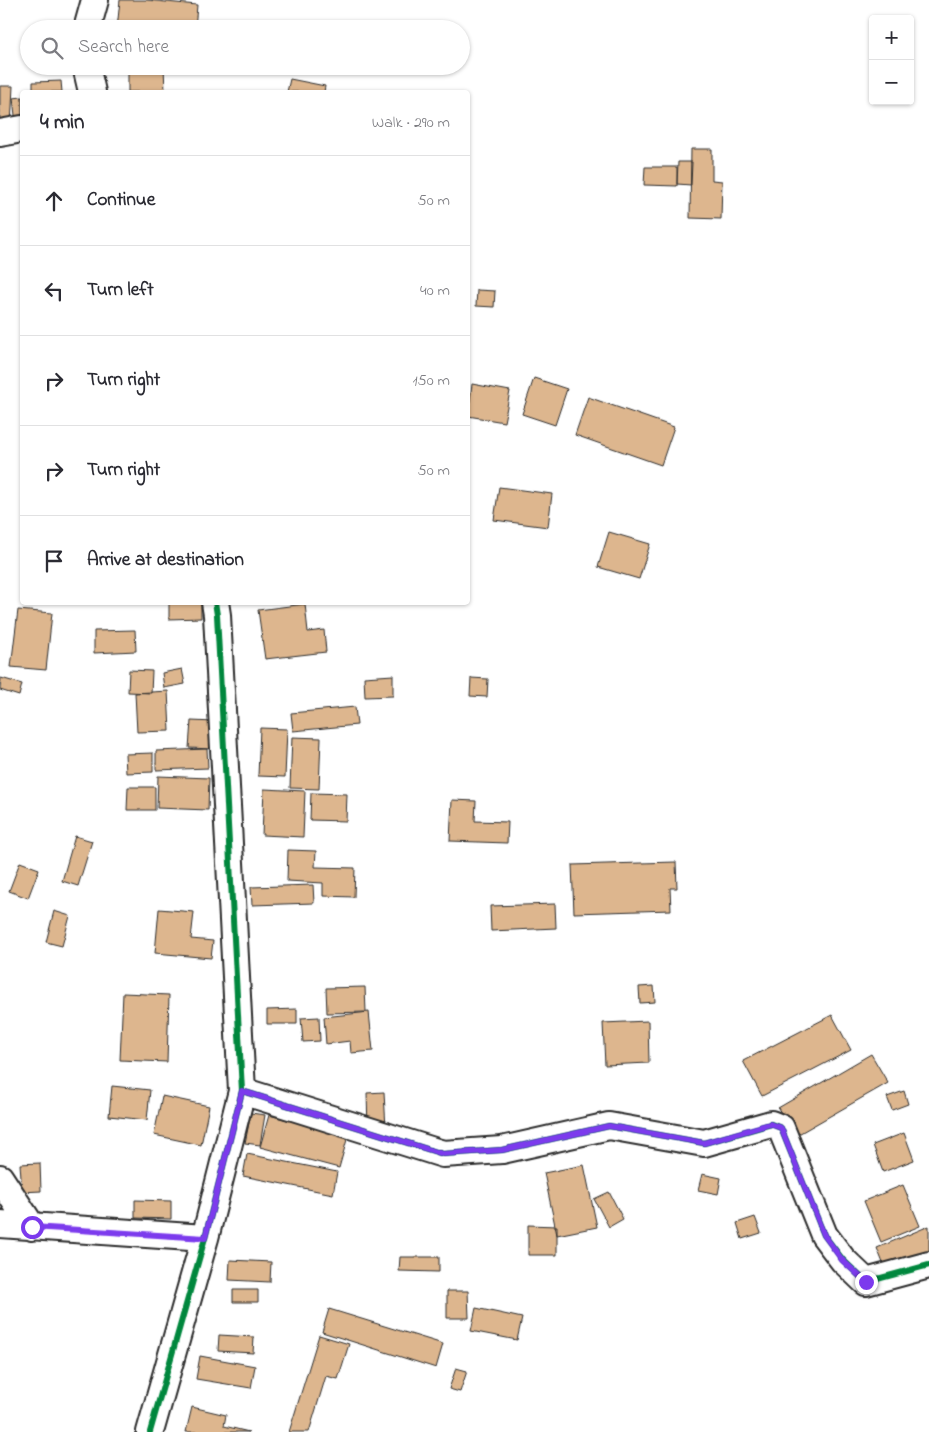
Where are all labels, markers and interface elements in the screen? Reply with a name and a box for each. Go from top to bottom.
map controls [869,15,914,105]
button: + [869,15,914,60]
search box [20,20,470,75]
icon: search [38,34,66,62]
text: Search here [78,34,169,61]
button: − [869,60,914,105]
text: 4 min [40,108,84,138]
text: Walk · 290 m [372,111,450,135]
icon: ahead [40,187,68,215]
text: Continue [87,187,155,214]
text: 50 m [418,189,450,213]
icon: left [40,277,68,305]
text: Turn left [87,277,154,304]
text: 40 m [420,279,450,303]
icon: right [40,367,68,395]
text: Turn right [87,367,160,394]
text: 150 m [412,369,450,393]
icon: right [40,457,68,485]
text: Turn right [87,457,160,484]
text: 50 m [418,459,450,483]
icon: arrive [40,547,68,575]
text: Arrive at destination [87,547,244,574]
route start [21,1216,44,1239]
route end [855,1271,878,1294]

